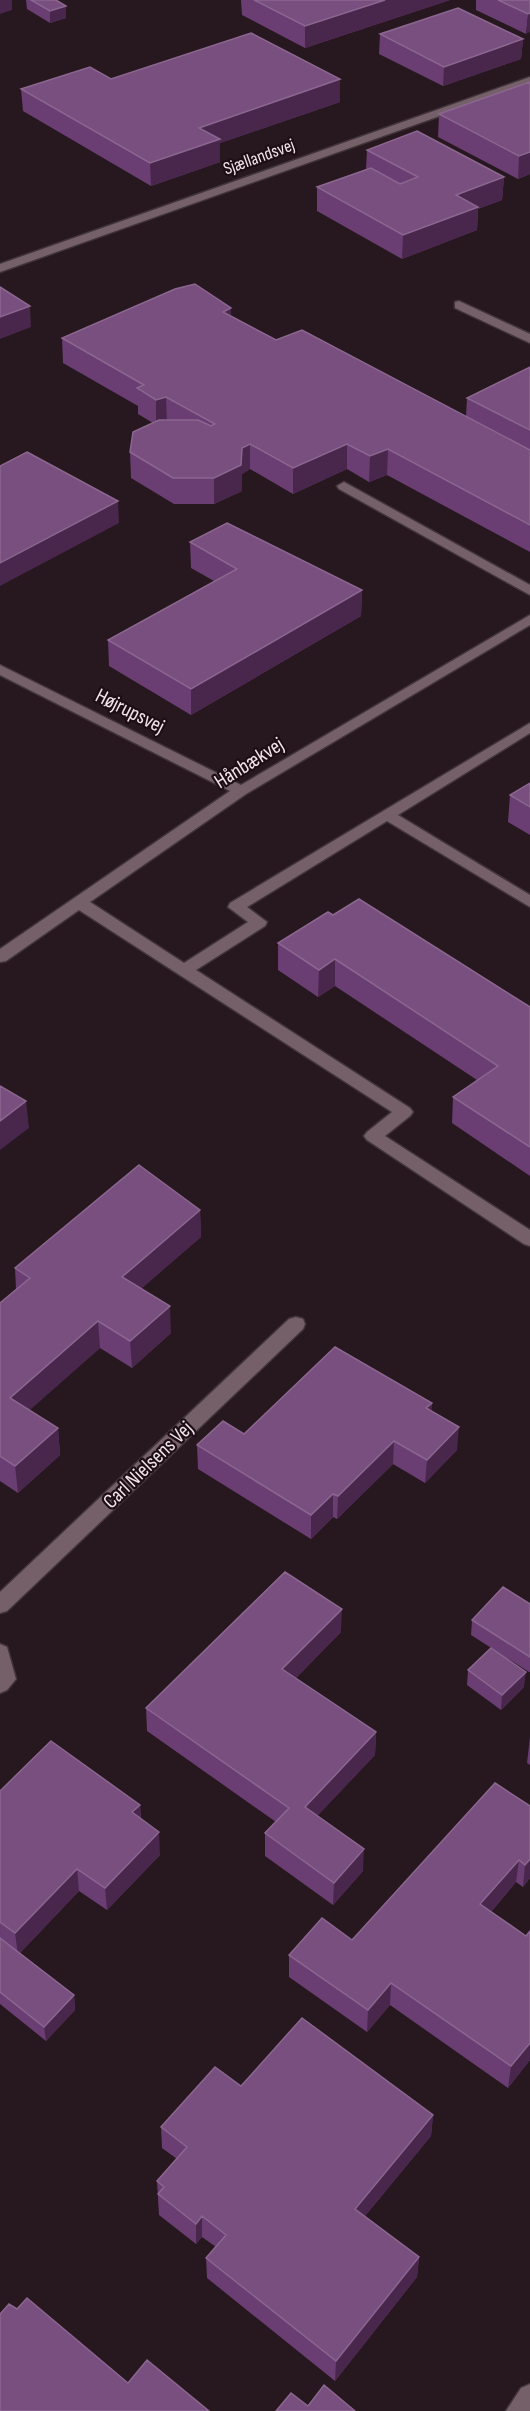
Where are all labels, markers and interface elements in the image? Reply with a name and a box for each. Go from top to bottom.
street label: Sjællandsvej [221,134,297,180]
street label: Højrupsvej [91,683,169,739]
street label: Hånbækvej [210,732,288,794]
street label: Carl Nielsens Vej [98,1416,198,1514]

